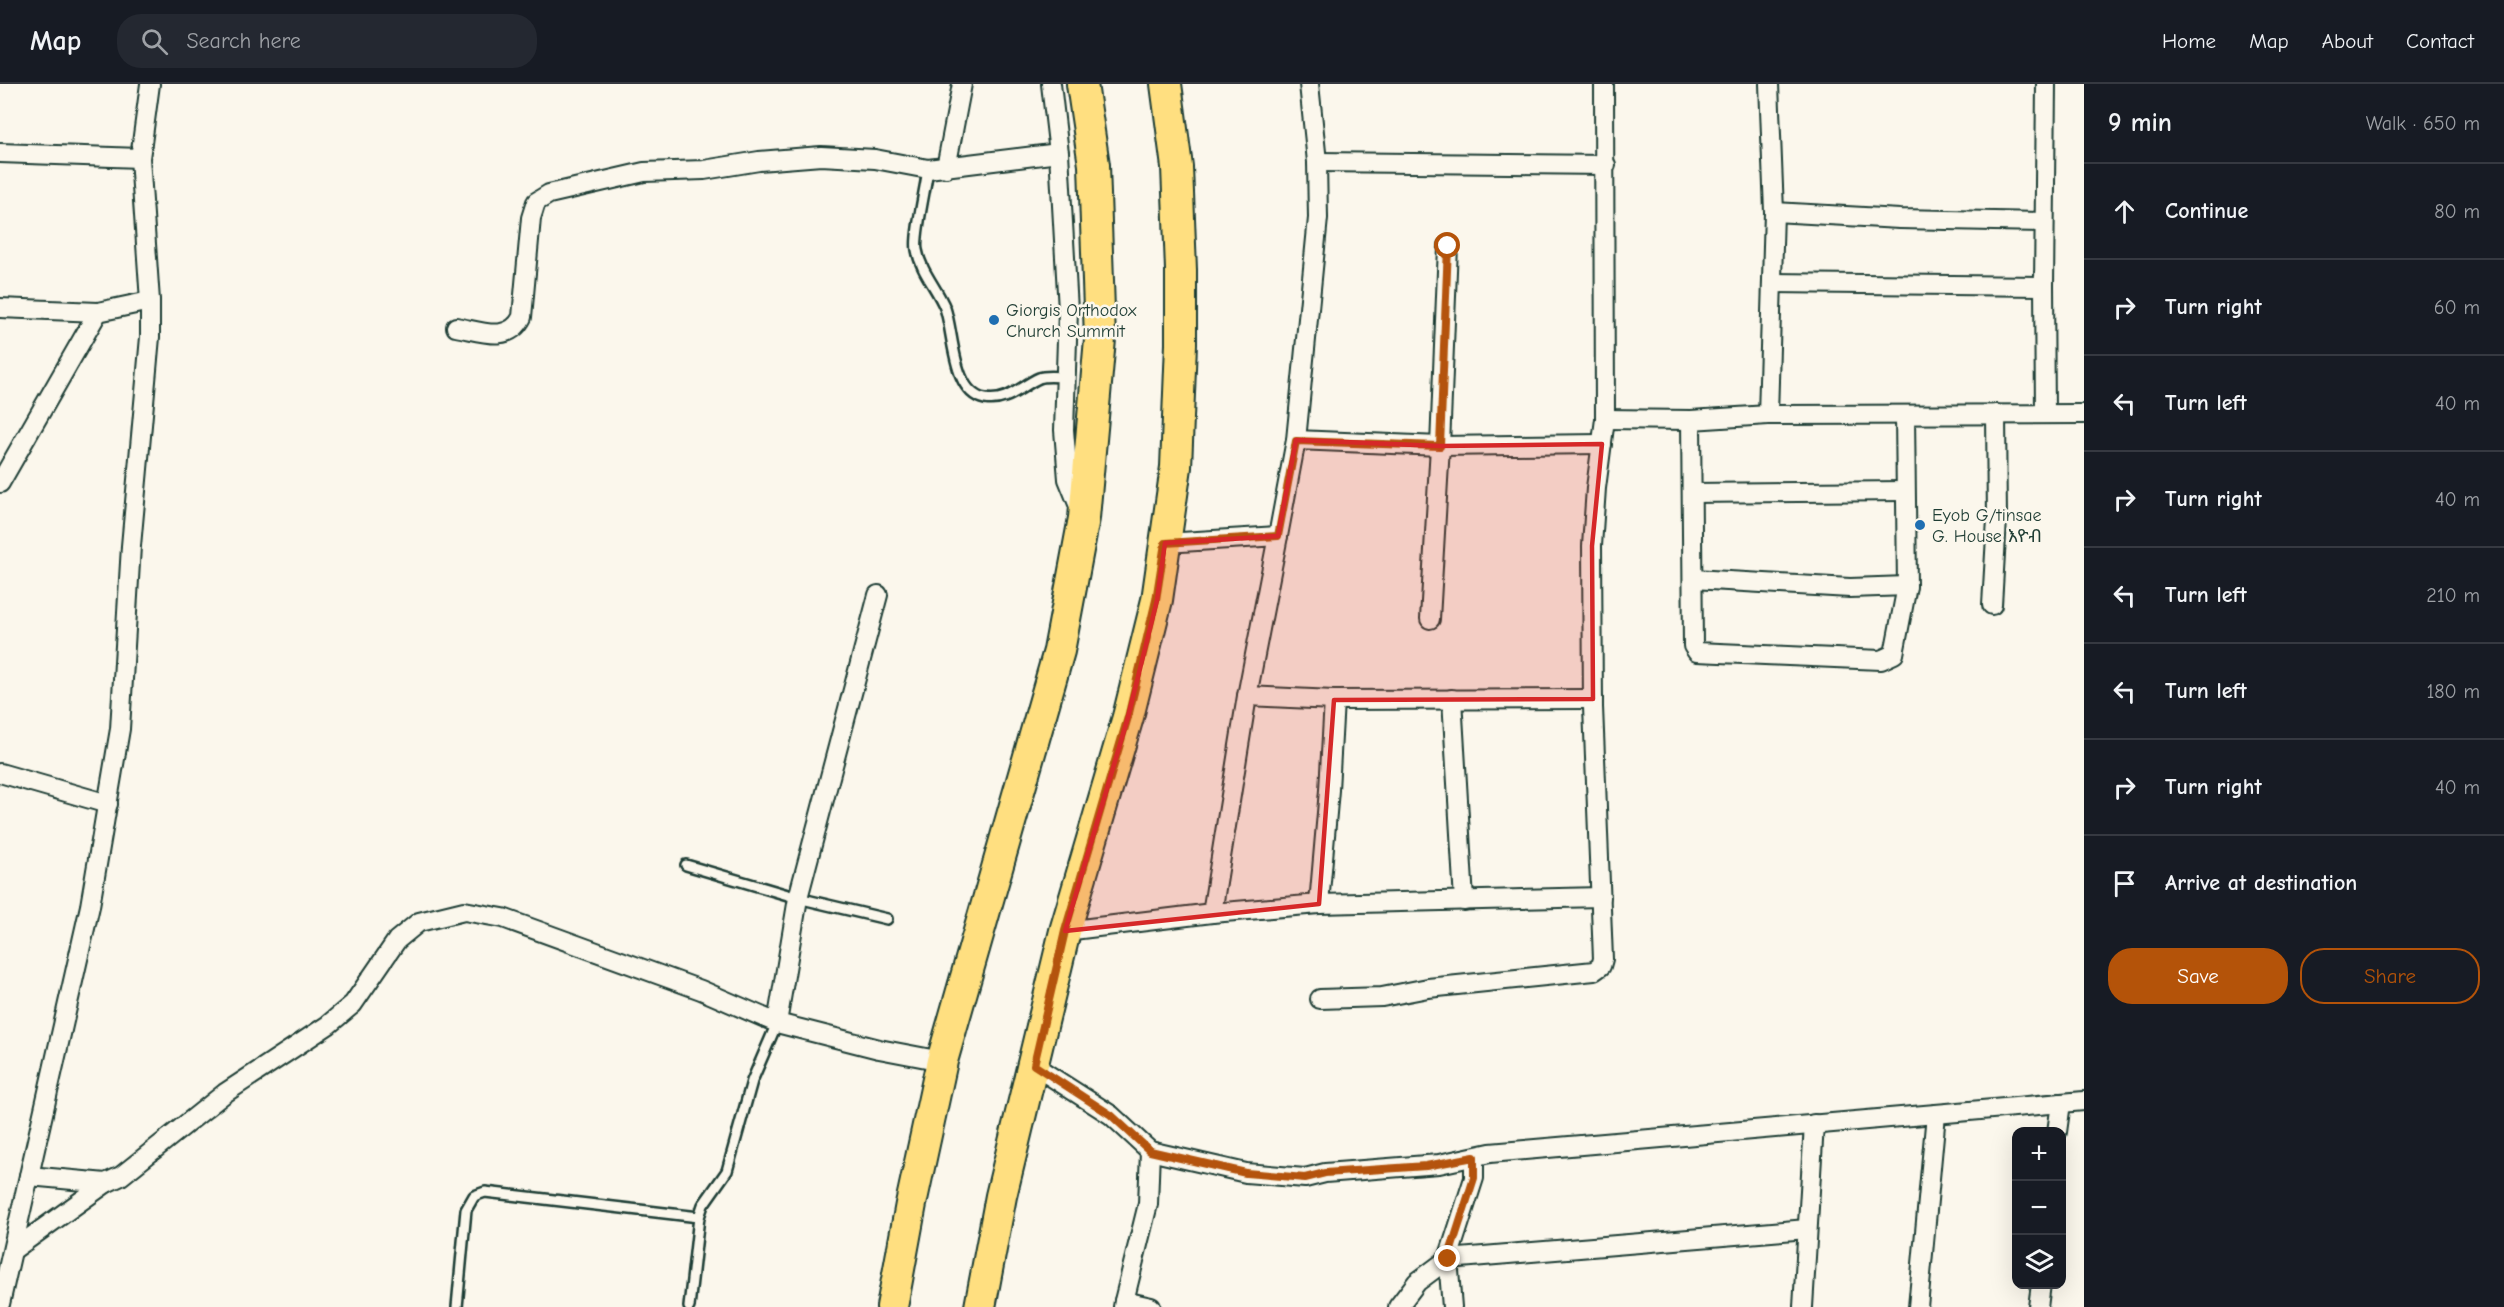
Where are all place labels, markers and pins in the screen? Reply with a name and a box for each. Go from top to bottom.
place label: Giorgis Orthodox Church Summit [1006,300,1137,342]
marker: Giorgis Orthodox Church Summit [987,313,1001,327]
place label: Eyob G/tinsae G. House እዮብ [1932,505,2042,547]
marker: Eyob G/tinsae G. House እዮብ [1913,518,1927,532]

